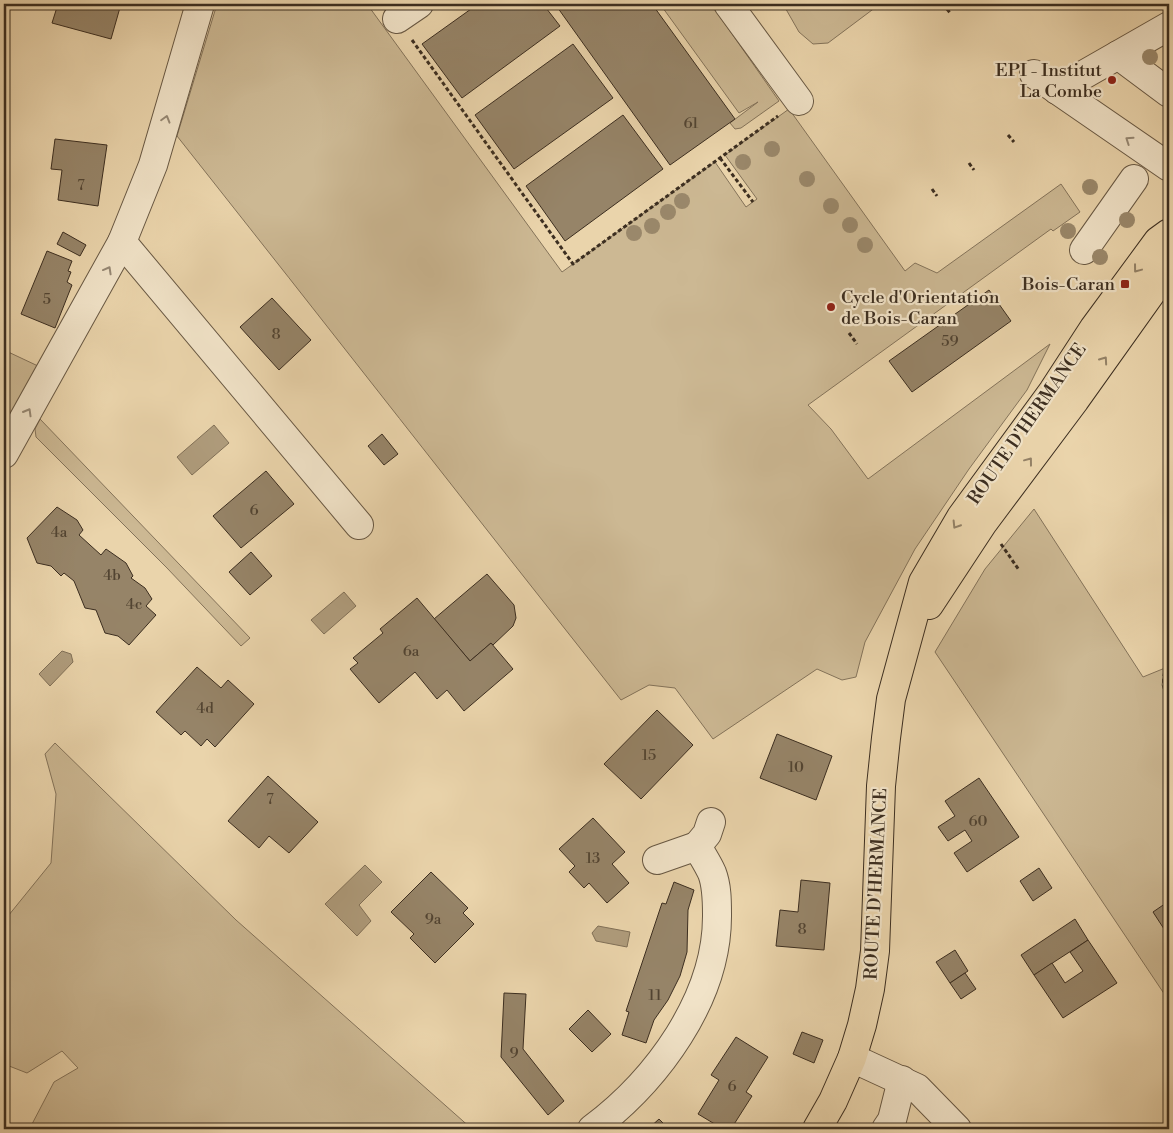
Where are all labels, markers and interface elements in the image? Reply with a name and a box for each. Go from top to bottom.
place label: EPI - Institut La Combe [995,59,1103,103]
marker: EPI - Institut La Combe [1106,74,1118,86]
house number: 61 [683,114,699,133]
one-way arrow [161,115,171,123]
one-way arrow [1125,137,1135,146]
house number: 7 [77,176,85,195]
one-way arrow [1134,263,1143,273]
one-way arrow [102,266,112,275]
place label: Bois-Caran [1021,273,1115,296]
marker: Bois-Caran [1119,278,1131,290]
place label: Cycle d'Orientation de Bois-Caran [841,286,1000,330]
house number: 5 [43,290,51,309]
marker: Cycle d'Orientation de Bois-Caran [825,301,837,313]
house number: 8 [271,325,281,344]
house number: 59 [941,332,959,351]
street label: ROUTE D'HERMANCE [963,339,1091,509]
one-way arrow [1098,356,1107,366]
one-way arrow [22,408,32,417]
one-way arrow [1023,457,1032,467]
house number: 6 [249,501,259,520]
one-way arrow [952,520,962,529]
house number: 4a [51,523,68,542]
house number: 4b [103,566,121,585]
house number: 4c [126,595,142,614]
house number: 6a [403,642,420,661]
house number: 4d [196,699,214,718]
house number: 15 [642,746,656,765]
house number: 10 [788,758,804,777]
street label: ROUTE D'HERMANCE [859,788,893,980]
house number: 7 [266,790,274,809]
house number: 60 [968,812,988,831]
house number: 13 [586,849,600,868]
house number: 9a [425,910,442,929]
house number: 8 [797,920,807,939]
house number: 11 [648,986,662,1005]
house number: 9 [509,1044,519,1063]
house number: 6 [727,1077,737,1096]

